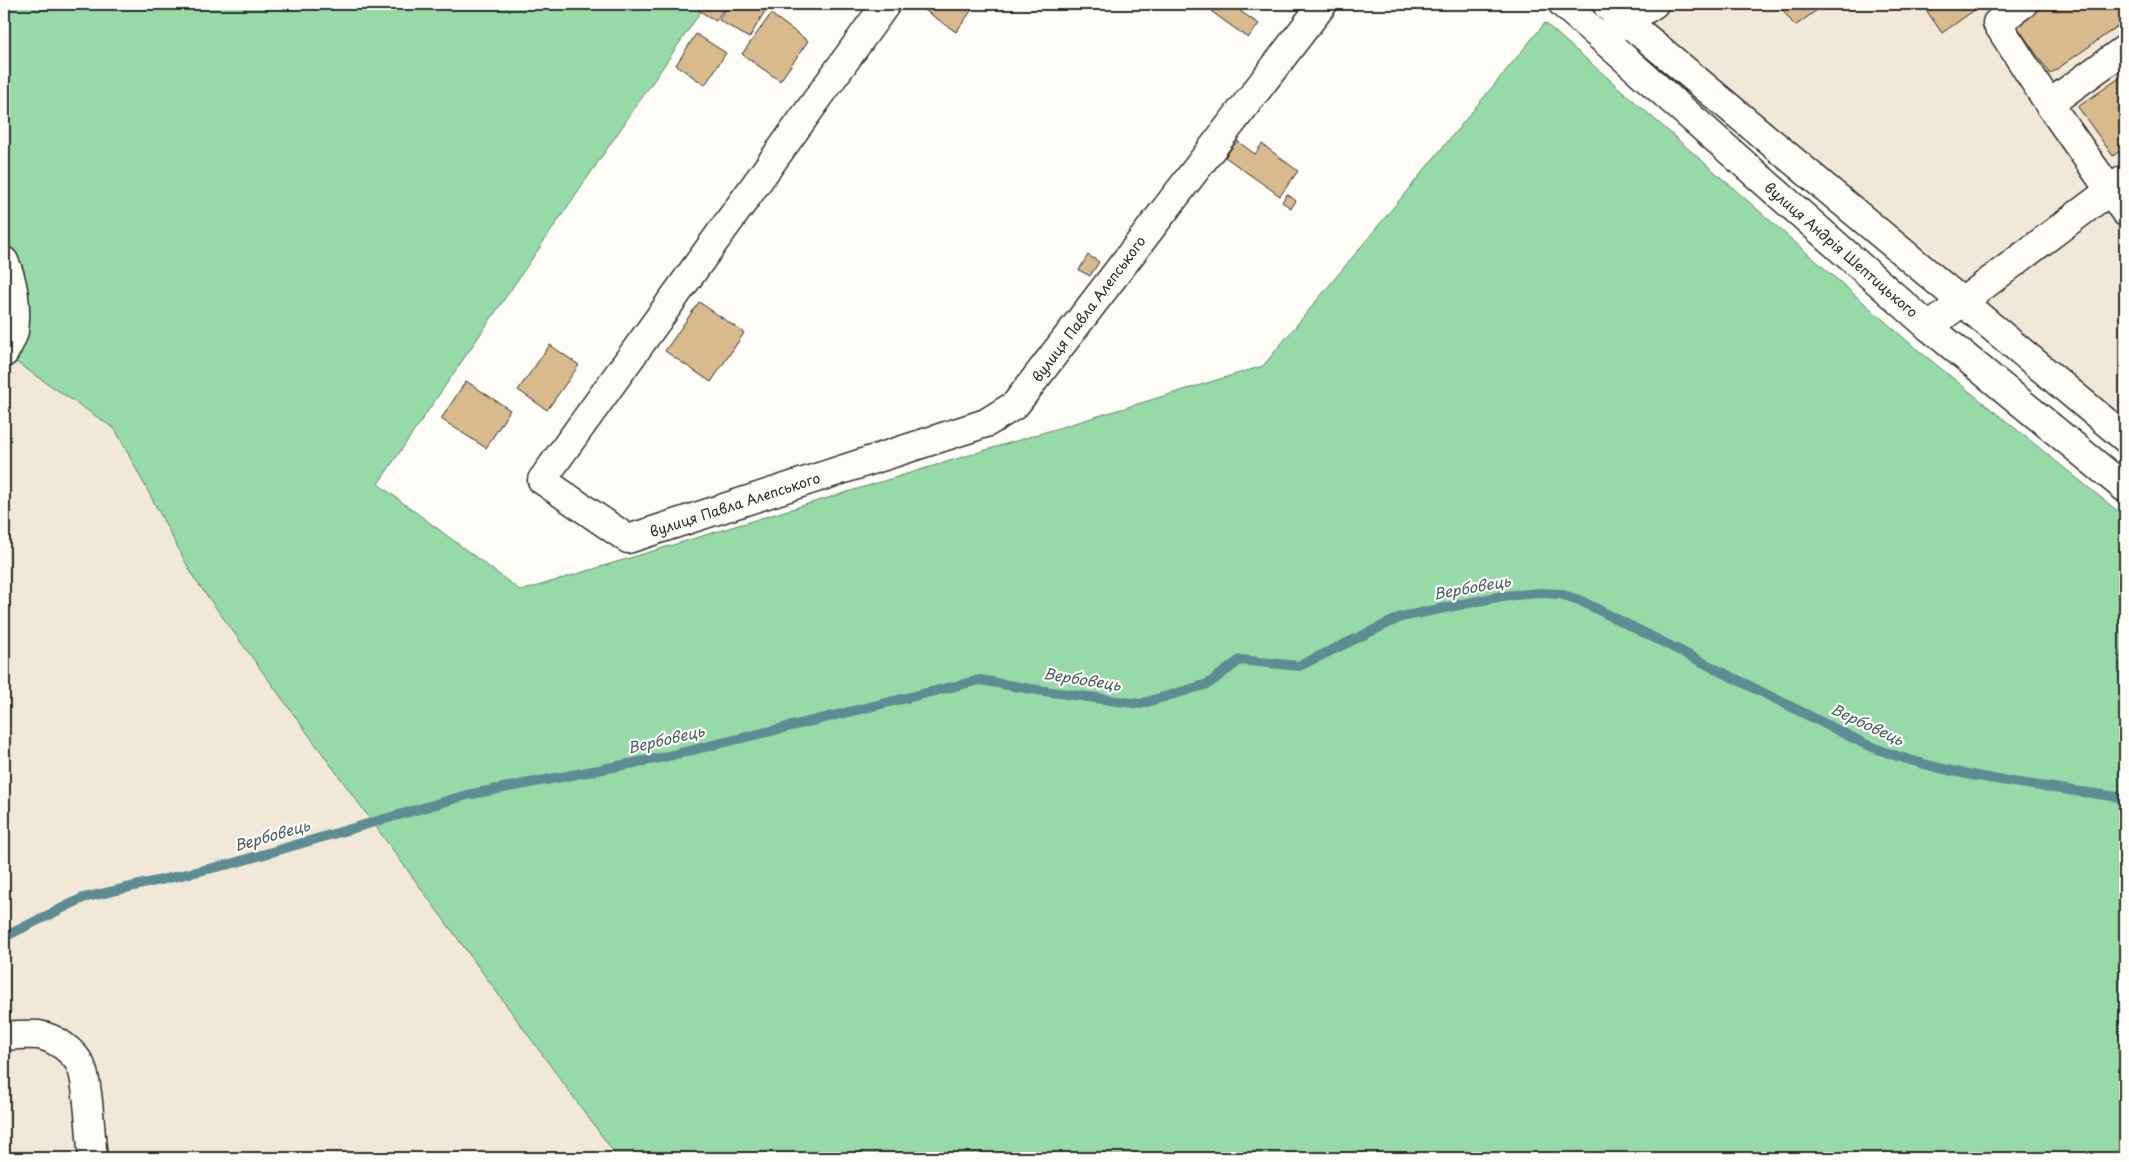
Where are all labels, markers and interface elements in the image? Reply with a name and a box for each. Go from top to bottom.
street label: вулиця Андрія Шептицького [1760,177,1923,322]
street label: вулиця Павла Алепського [1027,231,1151,386]
street label: вулиця Павла Алепського [647,467,823,542]
water label: Вербовець [1431,568,1513,605]
water label: Вербовець [1042,661,1124,696]
water label: Вербовець [1827,697,1909,751]
water label: Вербовець [625,718,708,759]
water label: Вербовець [231,812,314,856]

